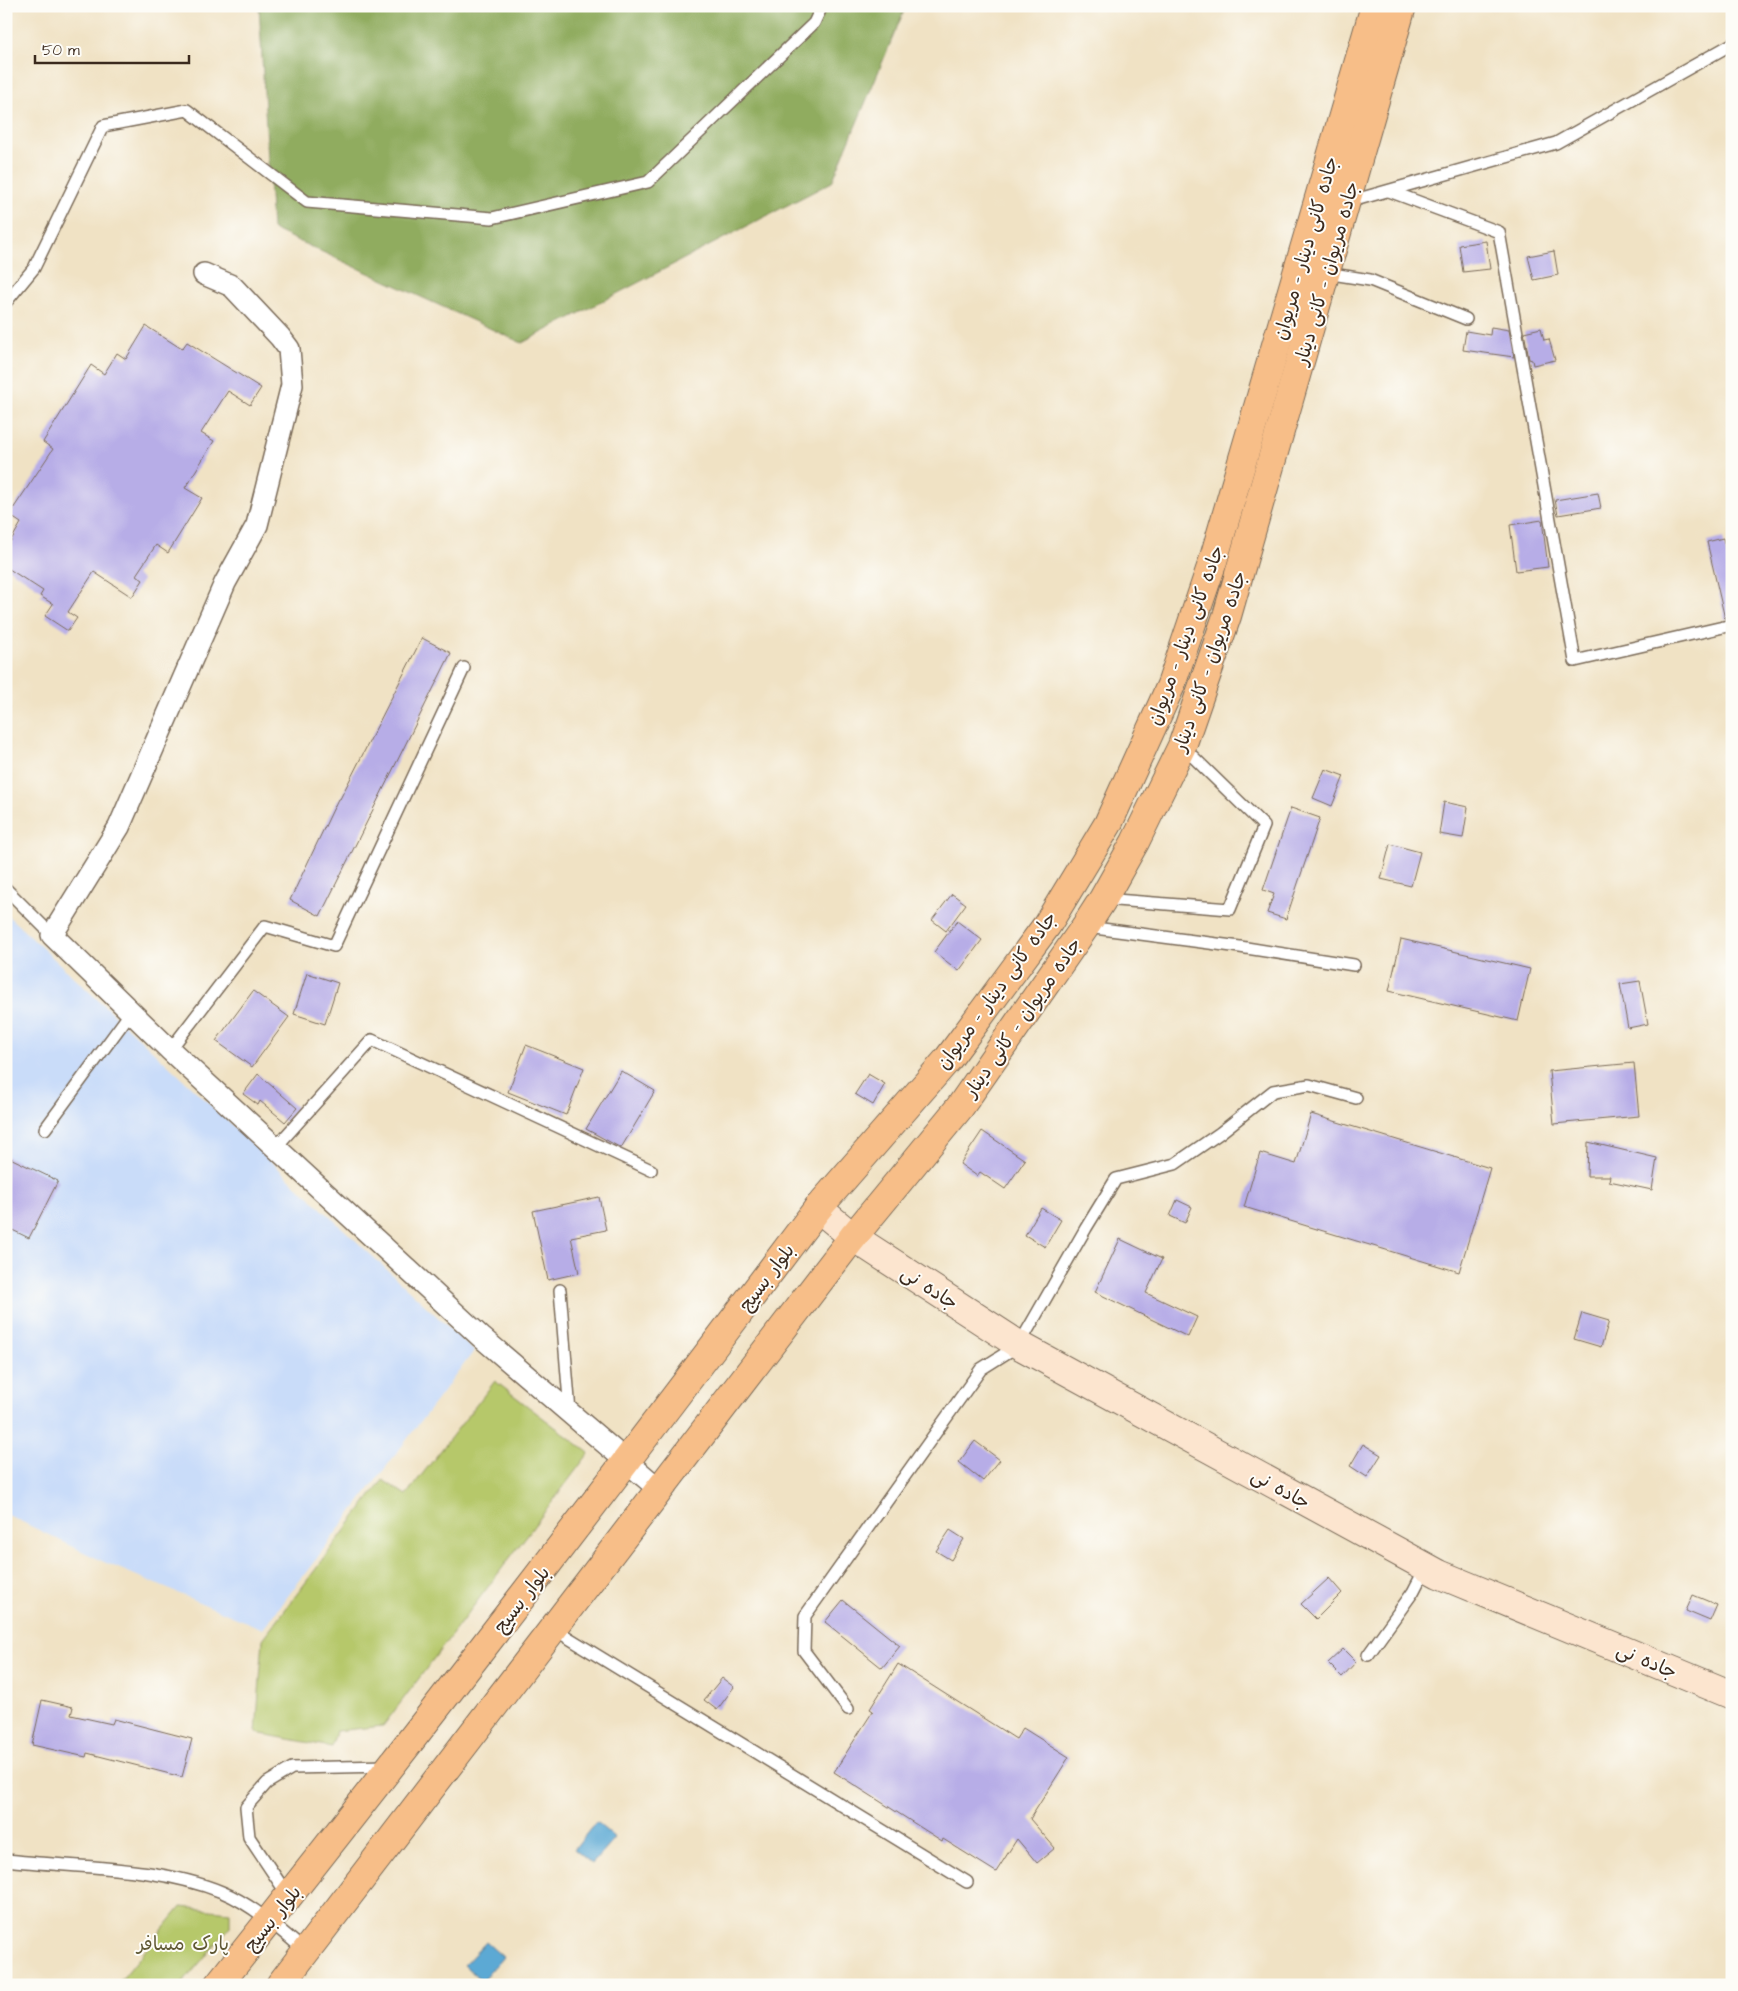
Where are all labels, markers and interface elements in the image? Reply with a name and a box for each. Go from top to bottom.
scale bar [35,32,189,64]
text: 50 m [42,40,80,61]
street label: جاده کانی دینار - مریوان [1267,154,1346,343]
street label: جاده مریوان - کانی دینار [1288,179,1367,370]
street label: جاده کانی دینار - مریوان [1141,542,1231,729]
street label: جاده مریوان - کانی دینار [1166,568,1254,757]
street label: جاده کانی دینار - مریوان [931,906,1064,1075]
street label: جاده مریوان - کانی دینار [957,933,1089,1105]
street label: بلوار بسیج [733,1238,802,1317]
street label: جاده نی [895,1260,963,1317]
street label: جاده نی [1246,1462,1314,1516]
street label: بلوار بسیج [487,1561,557,1639]
street label: جاده نی [1612,1637,1681,1686]
street label: بلوار بسیج [238,1880,308,1958]
park label: پارک مسافر [135,1931,229,1958]

